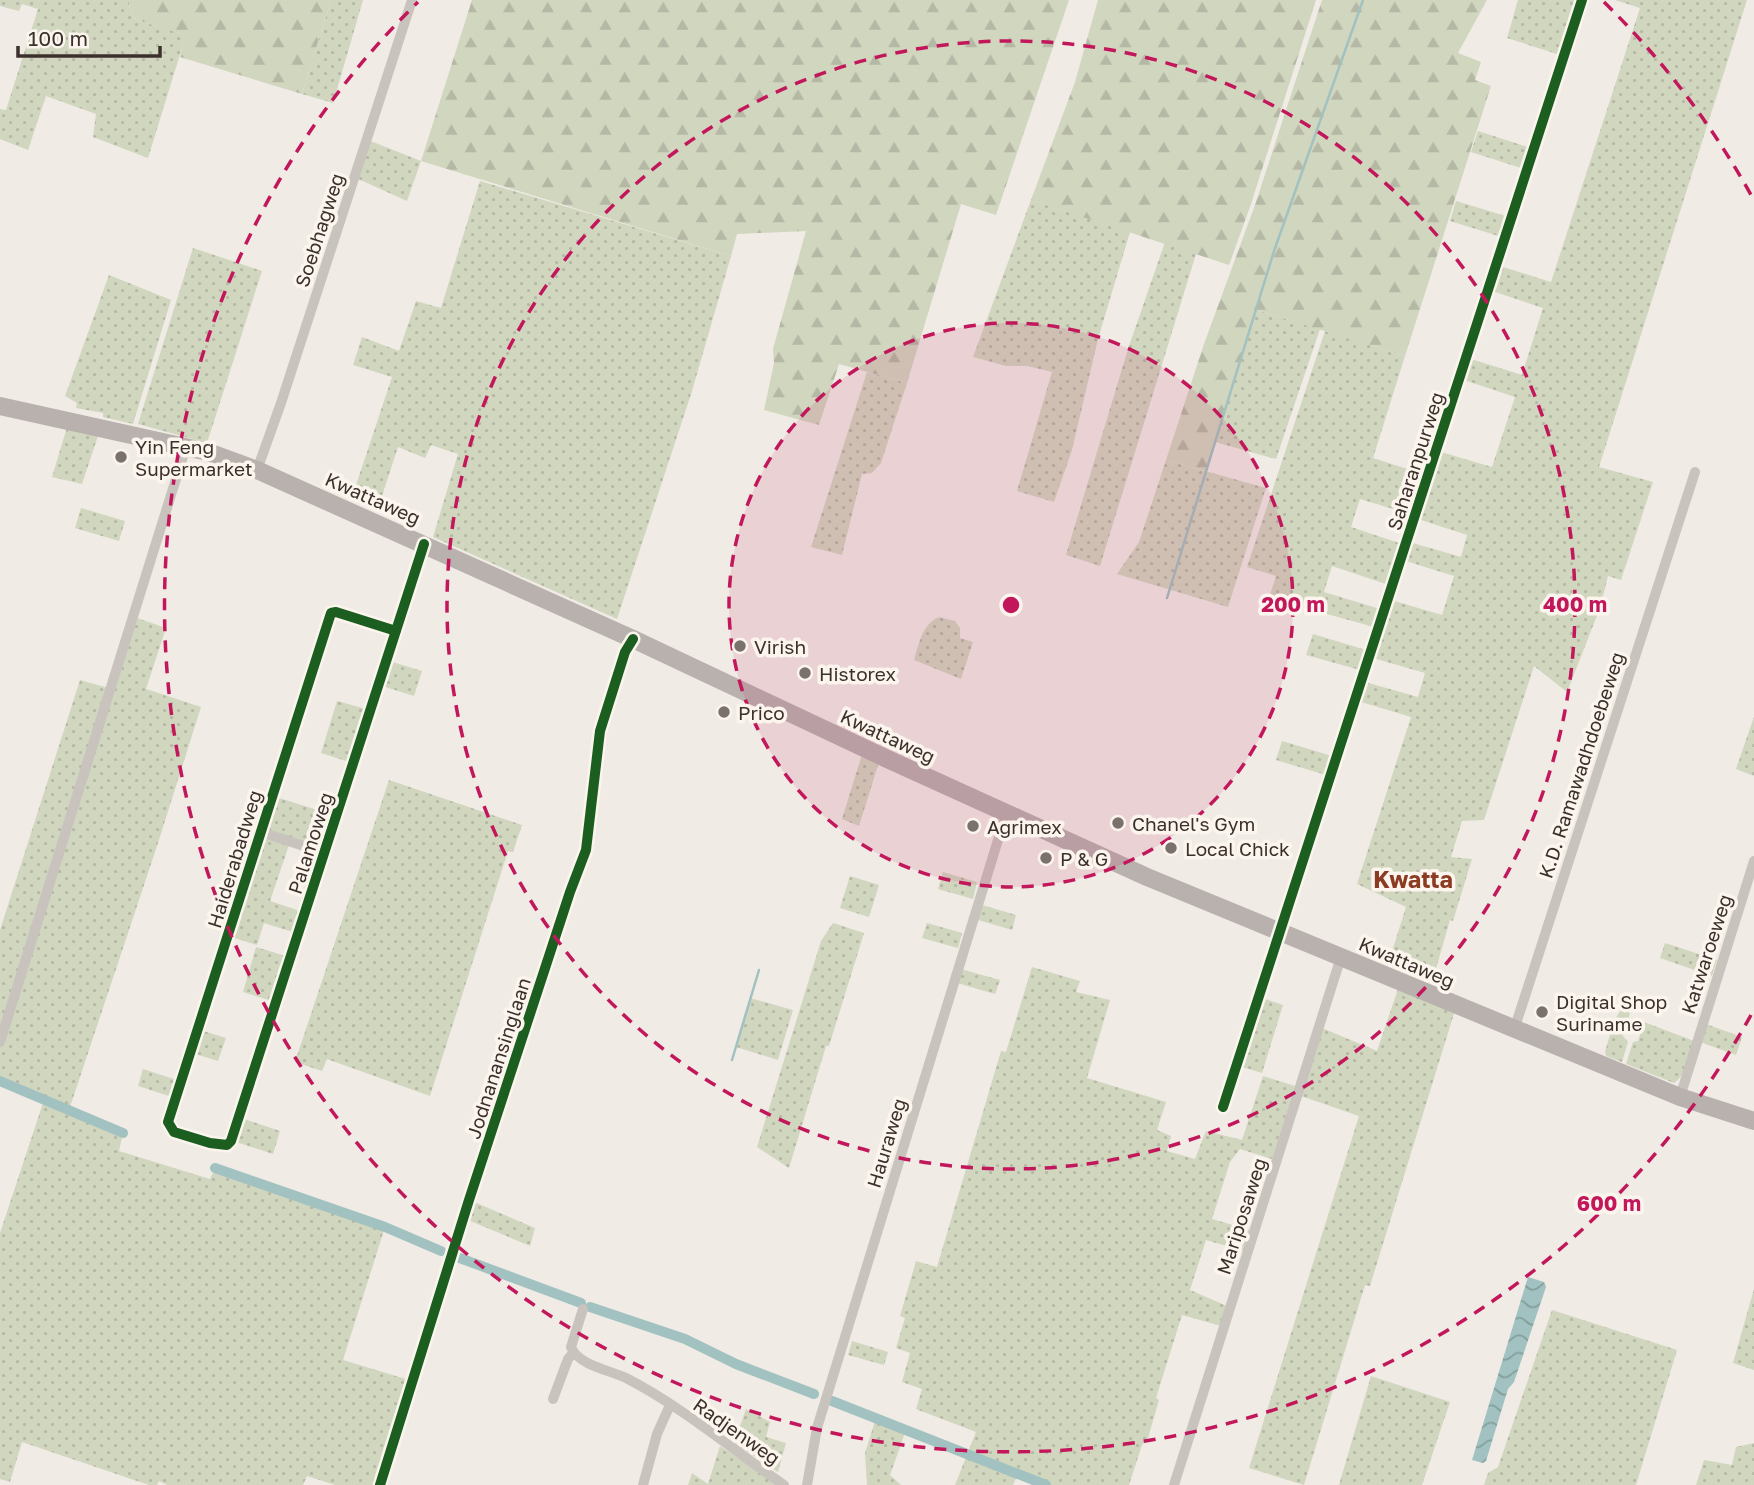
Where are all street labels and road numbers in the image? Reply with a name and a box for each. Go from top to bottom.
street label: Soebhagweg [290,170,348,290]
street label: Saharanpurweg [1382,389,1448,533]
street label: Kwattaweg [322,467,424,529]
street label: K.D. Ramawadhdoebeweg [1533,649,1629,881]
street label: Kwattaweg [837,704,939,768]
street label: Haiderabadweg [202,787,266,931]
street label: Palamoweg [283,789,337,897]
street label: Katwaroeweg [1676,891,1736,1017]
street label: Kwattaweg [1356,932,1458,992]
street label: Jodnanansinglaan [461,975,535,1141]
street label: Hauraweg [862,1095,910,1191]
street label: Mariposaweg [1211,1155,1271,1277]
street label: Radjenweg [689,1393,785,1469]

